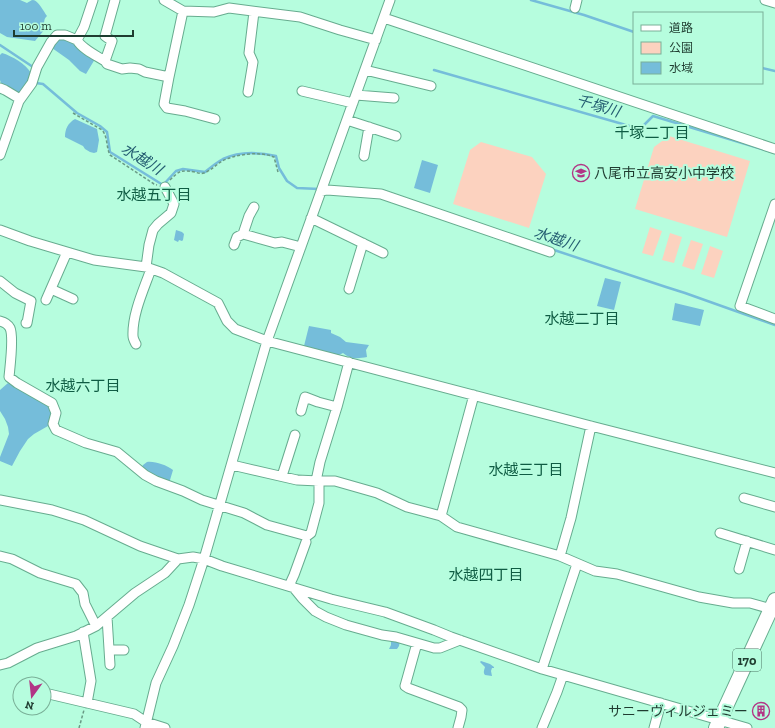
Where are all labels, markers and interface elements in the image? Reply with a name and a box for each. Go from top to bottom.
scale bar [14,12,133,38]
legend [633,12,763,84]
text: 100 m [20,19,52,33]
text: 道路 [669,21,693,35]
text: 公園 [669,41,693,55]
text: 水域 [669,61,693,75]
water label: 千塚川 [574,91,624,121]
district label: 千塚二丁目 [614,124,690,142]
water label: 水越川 [118,139,168,180]
school or university icon: 八尾市立高安小中学校 [571,163,591,183]
place label: 八尾市立高安小中学校 [594,165,734,182]
district label: 水越五丁目 [116,186,192,204]
water label: 水越川 [532,223,582,255]
district label: 水越二丁目 [544,310,620,328]
district label: 水越六丁目 [45,377,121,395]
district label: 水越三丁目 [488,461,564,479]
district label: 水越四丁目 [448,566,524,584]
road number: 170 [733,649,761,671]
north arrow [12,676,52,716]
text: N [23,698,35,713]
building icon: サニーヴィルジェミー [751,701,771,721]
place label: サニーヴィルジェミー [608,703,748,720]

